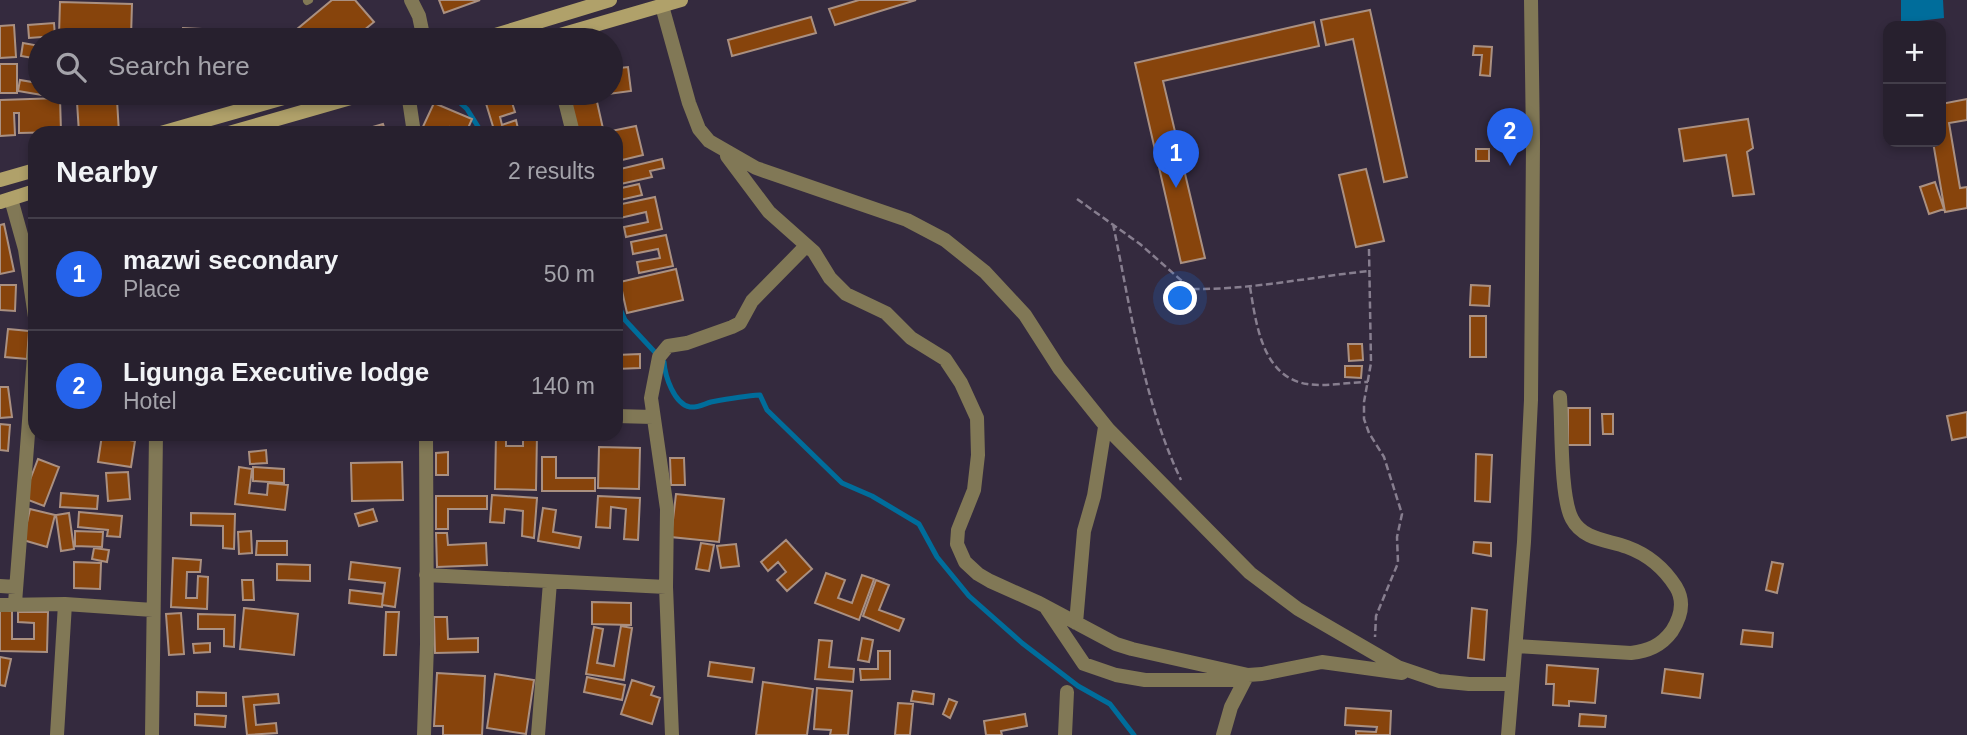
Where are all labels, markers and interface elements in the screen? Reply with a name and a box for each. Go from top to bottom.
map controls [1883,21,1946,147]
button: + [1883,21,1946,84]
search box [28,28,623,105]
icon: search [52,48,90,86]
text: Search here [108,51,250,81]
button: − [1883,84,1946,147]
pin: 2 [1487,108,1533,166]
pin: 1 [1153,130,1199,188]
text: Nearby [56,155,158,188]
text: 2 results [508,158,595,184]
text: mazwi secondary [123,245,338,275]
text: 1 [73,261,85,287]
text: 50 m [544,261,595,287]
text: Place [123,276,181,302]
your location [1163,281,1197,315]
text: Ligunga Executive lodge [123,357,429,387]
text: 2 [73,373,85,399]
text: 140 m [531,373,595,399]
text: Hotel [123,388,177,414]

